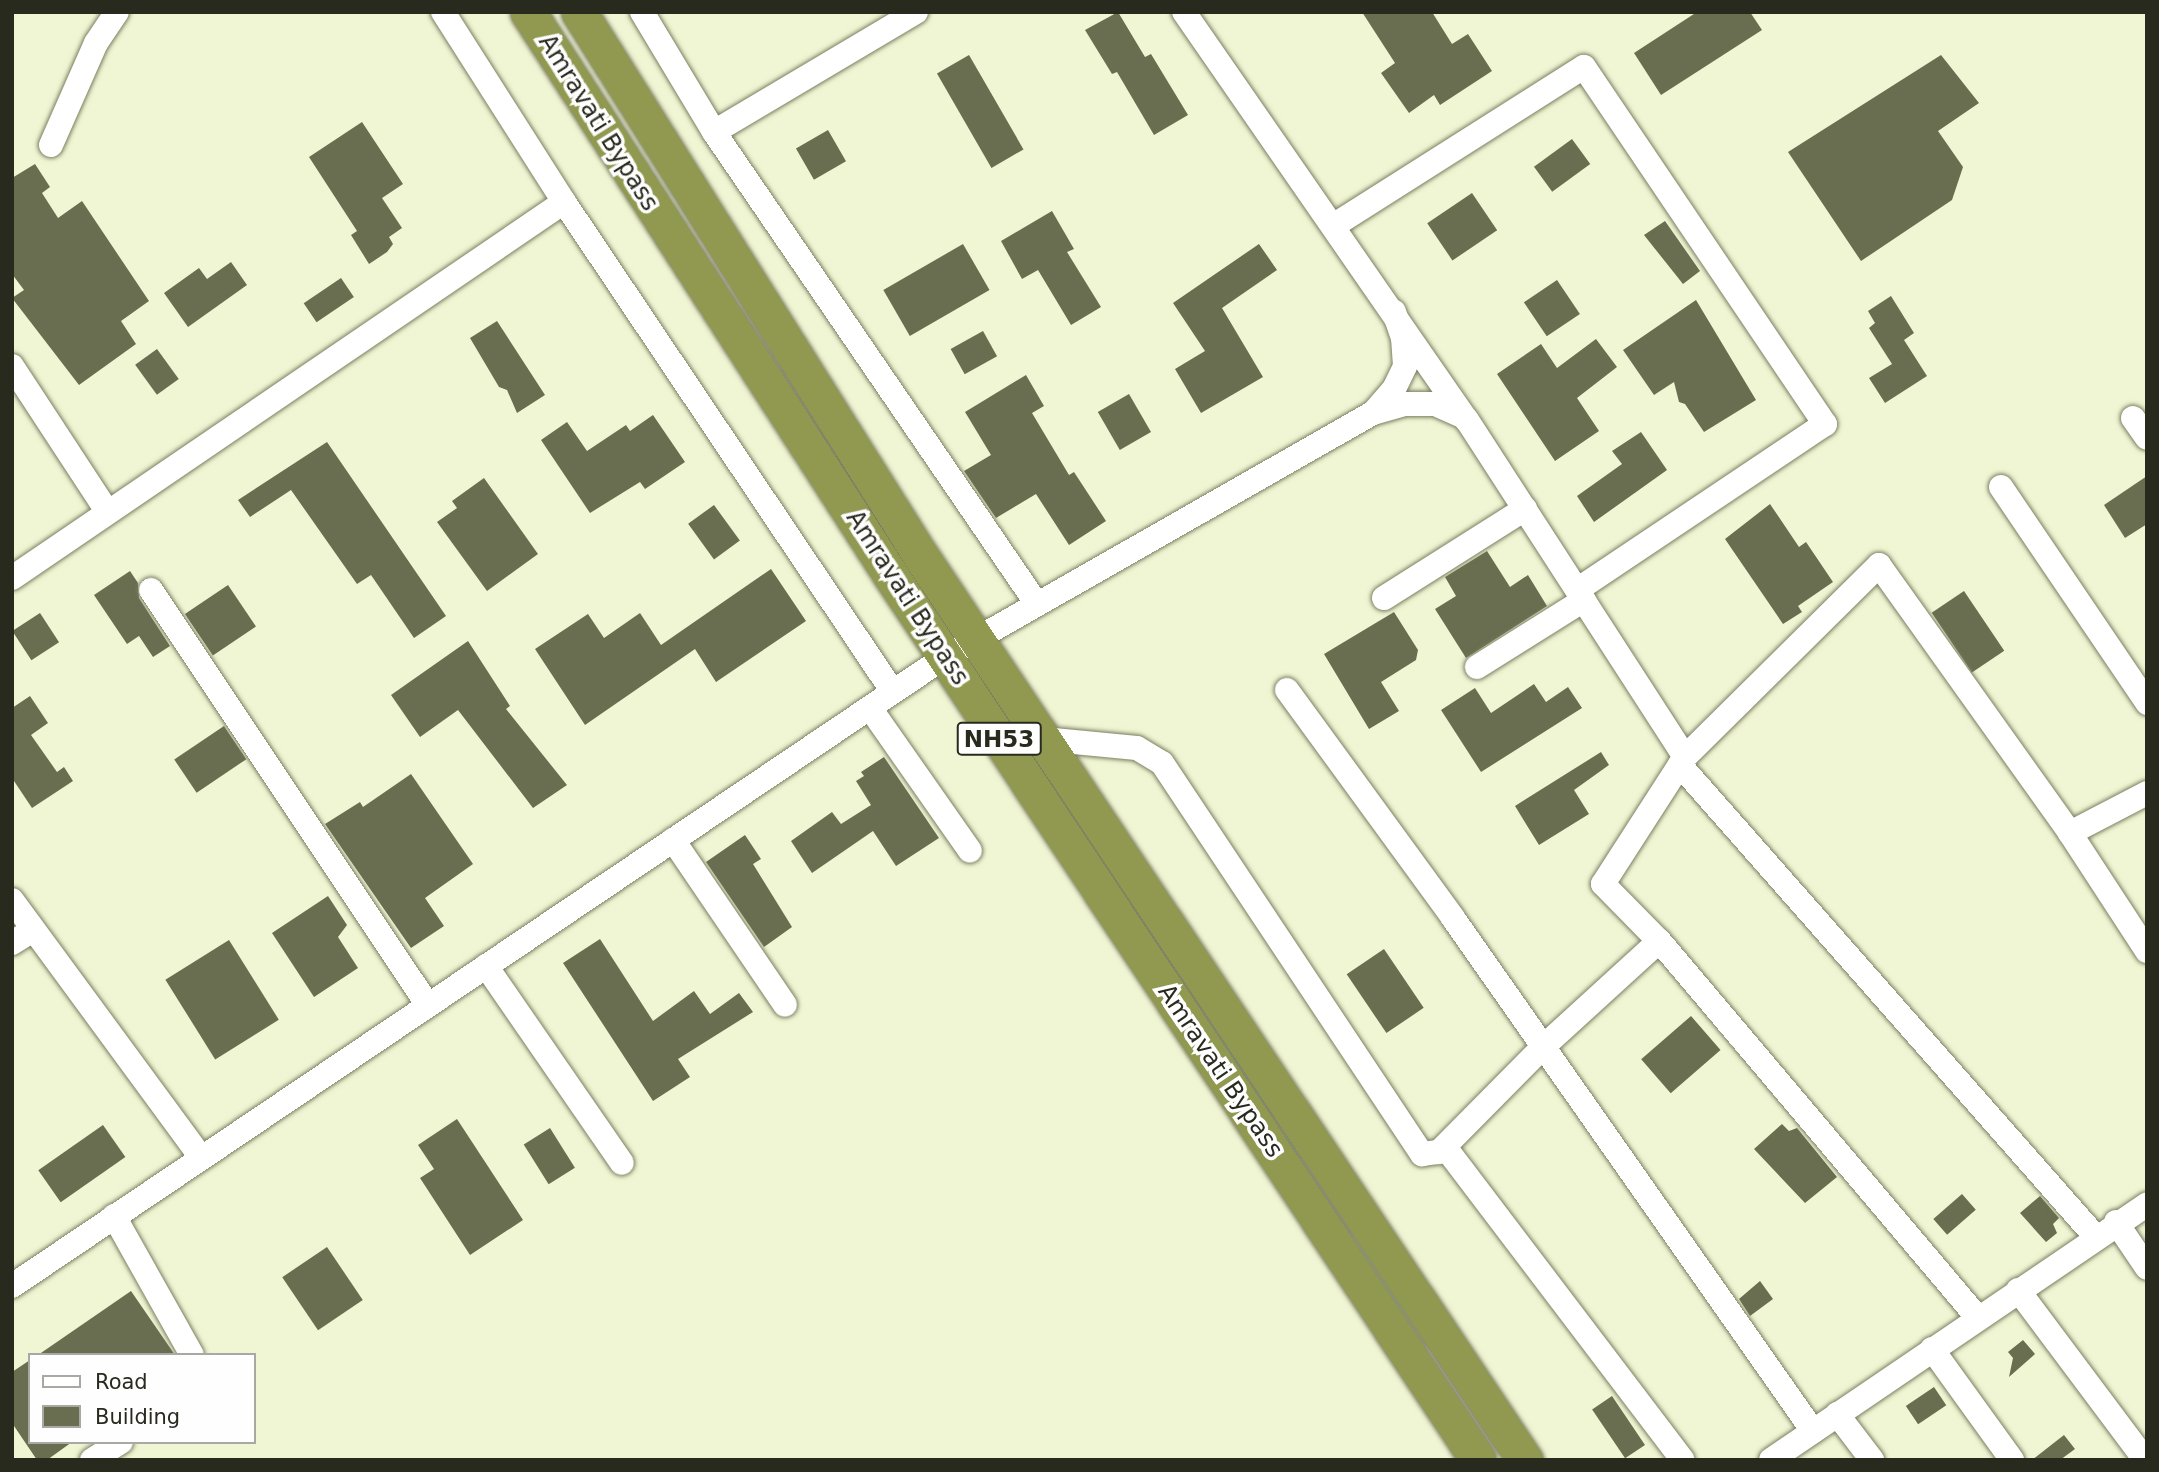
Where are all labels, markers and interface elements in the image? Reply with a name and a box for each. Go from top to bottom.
street label: Amravati Bypass [532,29,664,217]
street label: Amravati Bypass [840,505,974,691]
road number: NH53 [955,720,1043,758]
street label: Amravati Bypass [1151,979,1289,1163]
legend [28,1353,256,1444]
text: Road [95,1370,148,1394]
text: Building [95,1405,180,1429]

